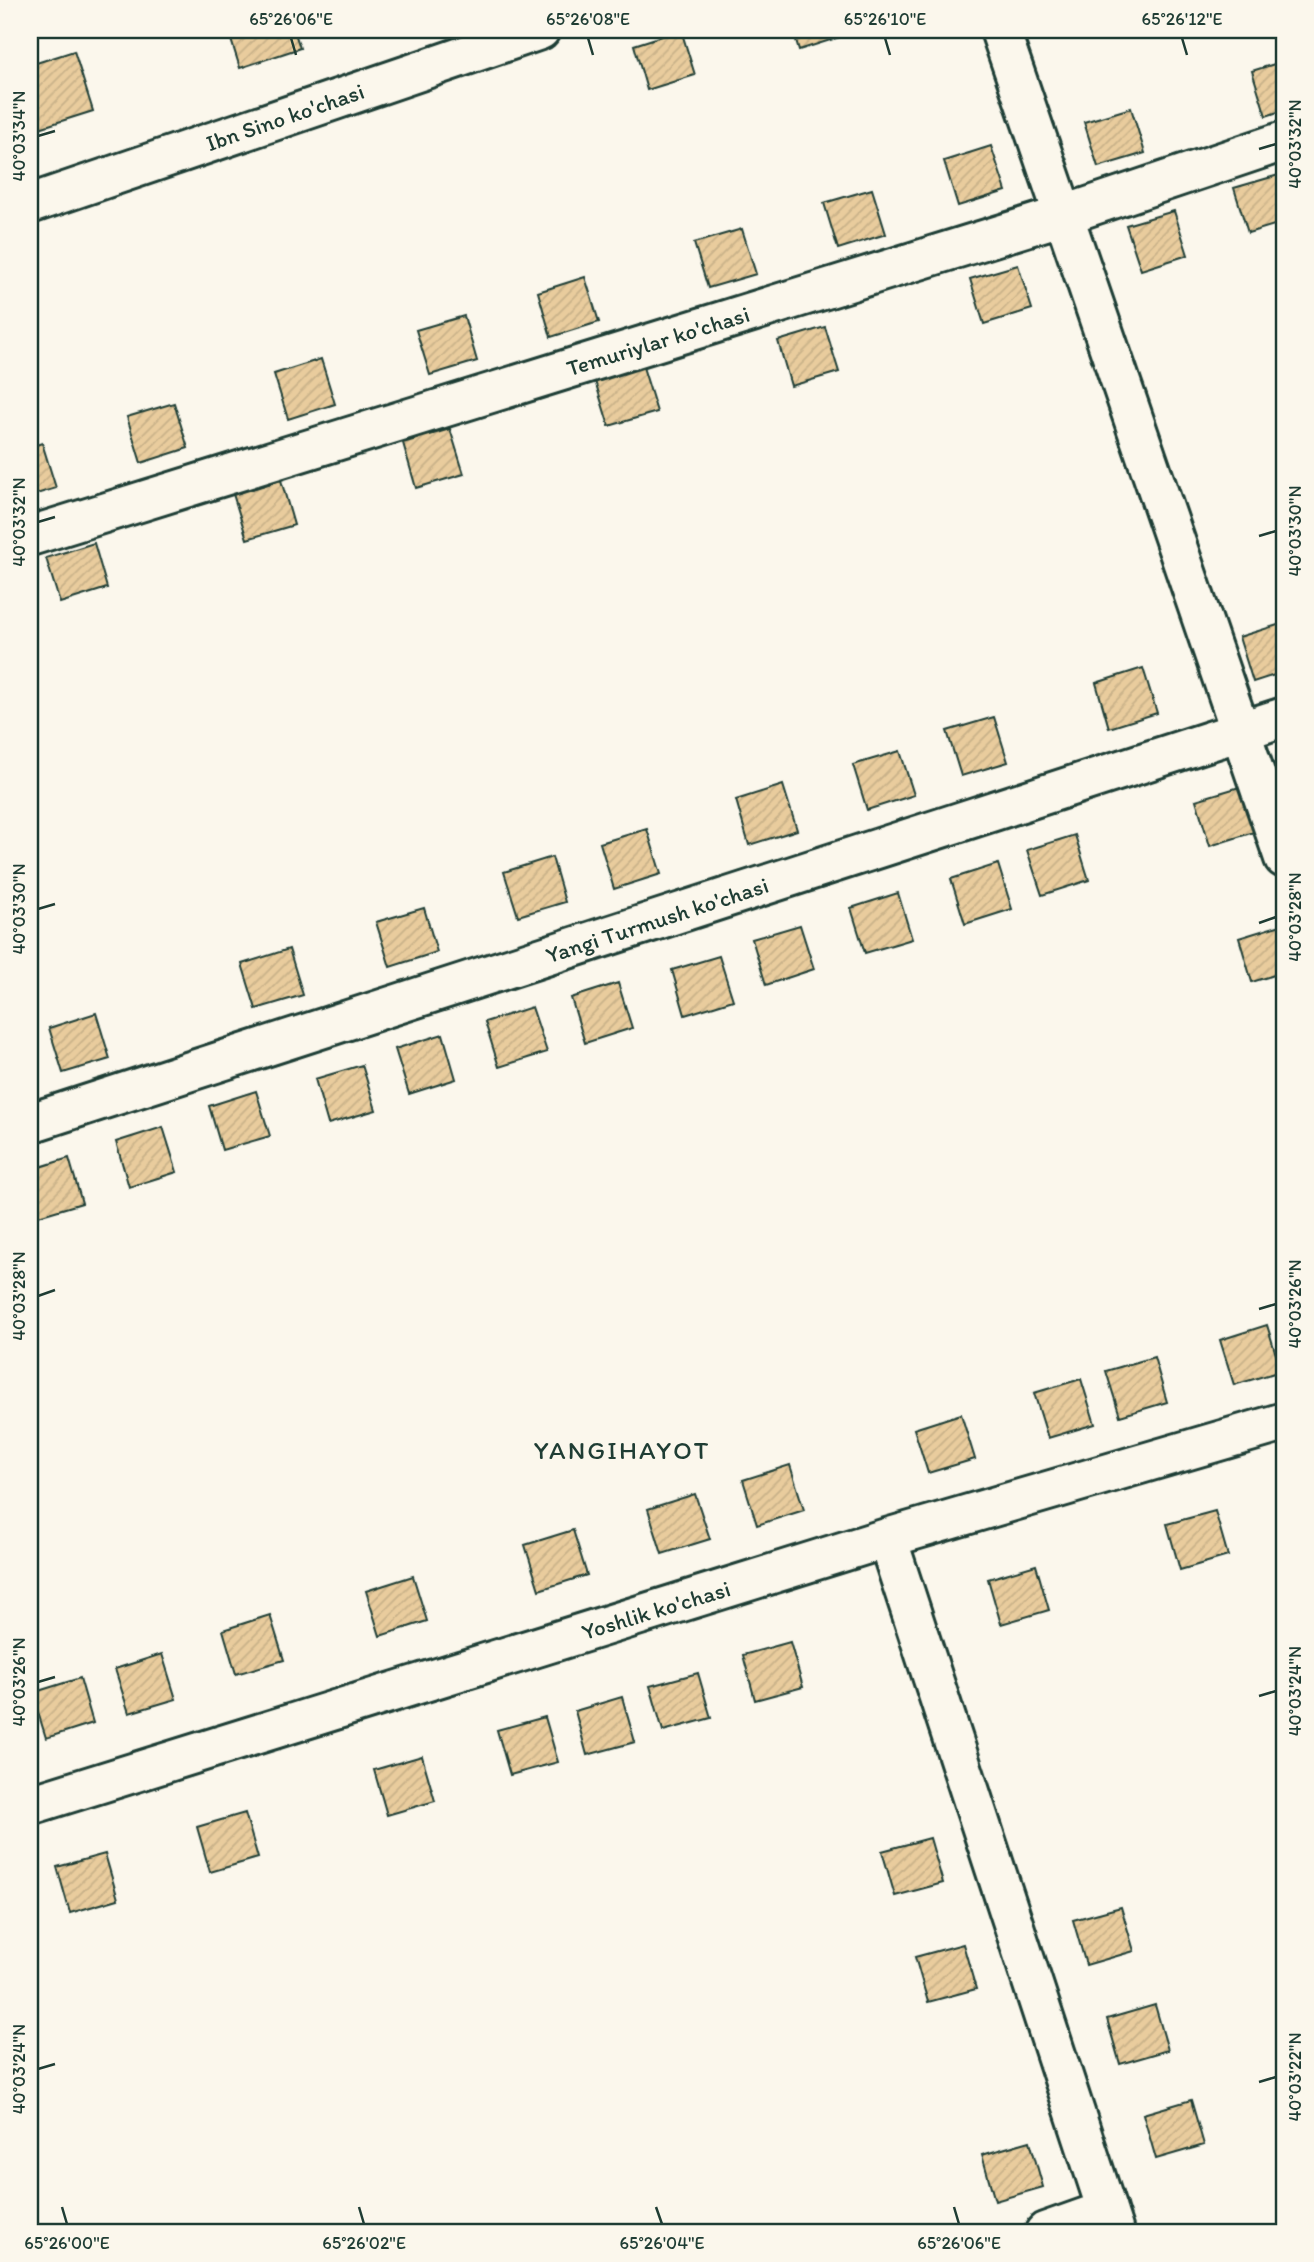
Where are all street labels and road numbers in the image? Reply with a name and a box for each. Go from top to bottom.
street label: Ibn Sino ko'chasi [202,77,368,157]
street label: Temuriylar ko'chasi [563,300,753,382]
street label: Yangi Turmush ko'chasi [542,871,772,969]
street label: Yoshlik ko'chasi [578,1574,734,1646]

